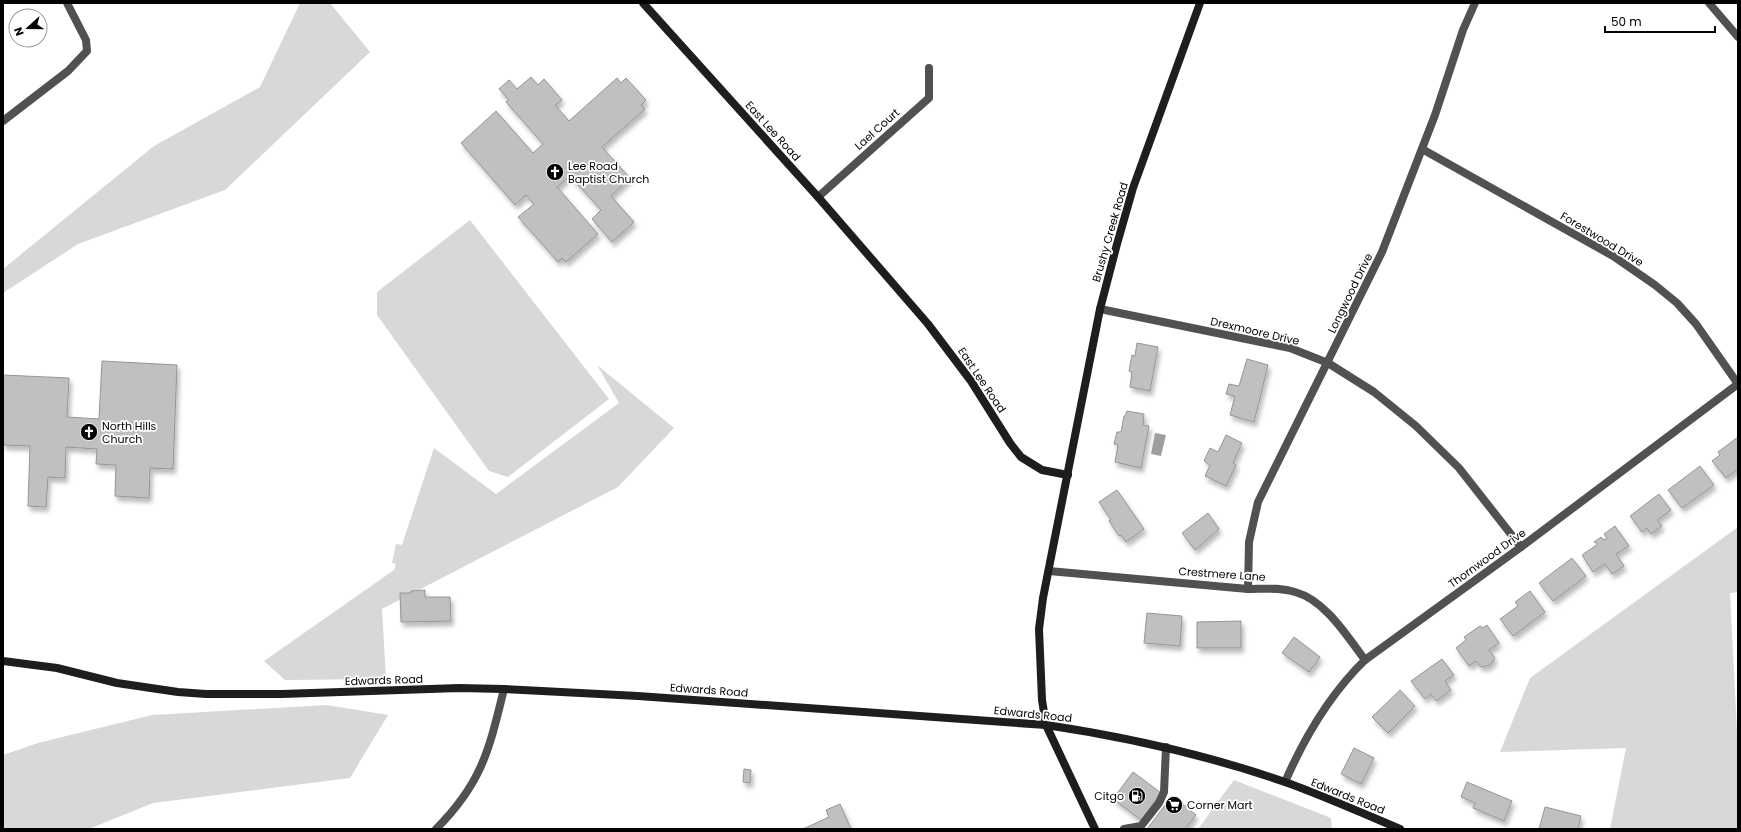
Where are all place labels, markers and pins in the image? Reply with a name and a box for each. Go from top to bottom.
place label: Lee Road Baptist Church [568,158,649,187]
church icon: Lee Road Baptist Church [545,162,565,182]
place label: North Hills Church [102,418,157,447]
church icon: North Hills Church [79,422,99,442]
fuel station icon: Citgo [1127,786,1147,806]
place label: Citgo [1094,788,1124,804]
supermarket icon: Corner Mart [1164,795,1184,815]
place label: Corner Mart [1187,797,1253,813]

